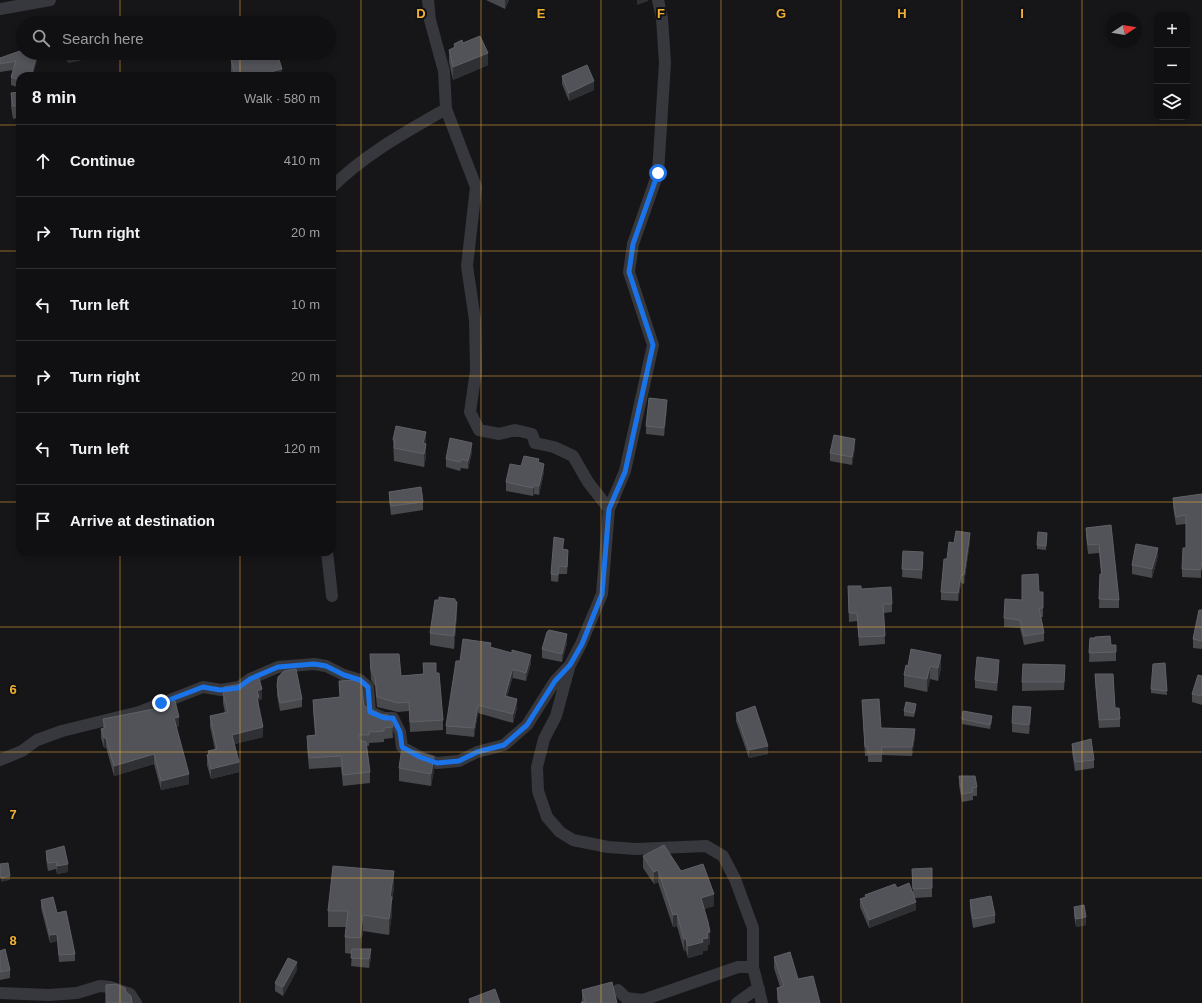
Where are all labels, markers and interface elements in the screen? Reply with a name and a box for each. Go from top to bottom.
text: D [416,6,426,21]
text: E [537,6,546,21]
text: F [657,6,665,21]
text: G [776,6,786,21]
text: H [897,6,907,21]
text: I [1020,6,1024,21]
north arrow [1106,12,1142,48]
map controls [1154,12,1190,120]
button: + [1154,12,1190,48]
search box [16,16,336,60]
icon: search [30,27,52,49]
text: Search here [62,30,144,47]
button: − [1154,48,1190,84]
button: layers [1154,84,1190,120]
text: 8 min [32,88,76,107]
text: Walk · 580 m [244,91,320,106]
icon: ahead [32,150,54,172]
text: Continue [70,152,135,169]
text: 410 m [284,153,320,168]
route start [649,164,667,182]
icon: right [32,222,54,244]
text: Turn right [70,224,140,241]
text: 20 m [291,225,320,240]
icon: left [32,294,54,316]
text: Turn left [70,296,129,313]
text: 10 m [291,297,320,312]
icon: right [32,366,54,388]
text: Turn right [70,368,140,385]
text: 20 m [291,369,320,384]
icon: left [32,438,54,460]
text: Turn left [70,440,129,457]
text: 120 m [284,441,320,456]
icon: arrive [32,510,54,532]
text: Arrive at destination [70,512,215,529]
text: 6 [9,682,17,697]
route end [152,694,170,712]
text: 7 [9,807,17,822]
text: 8 [9,933,17,948]

